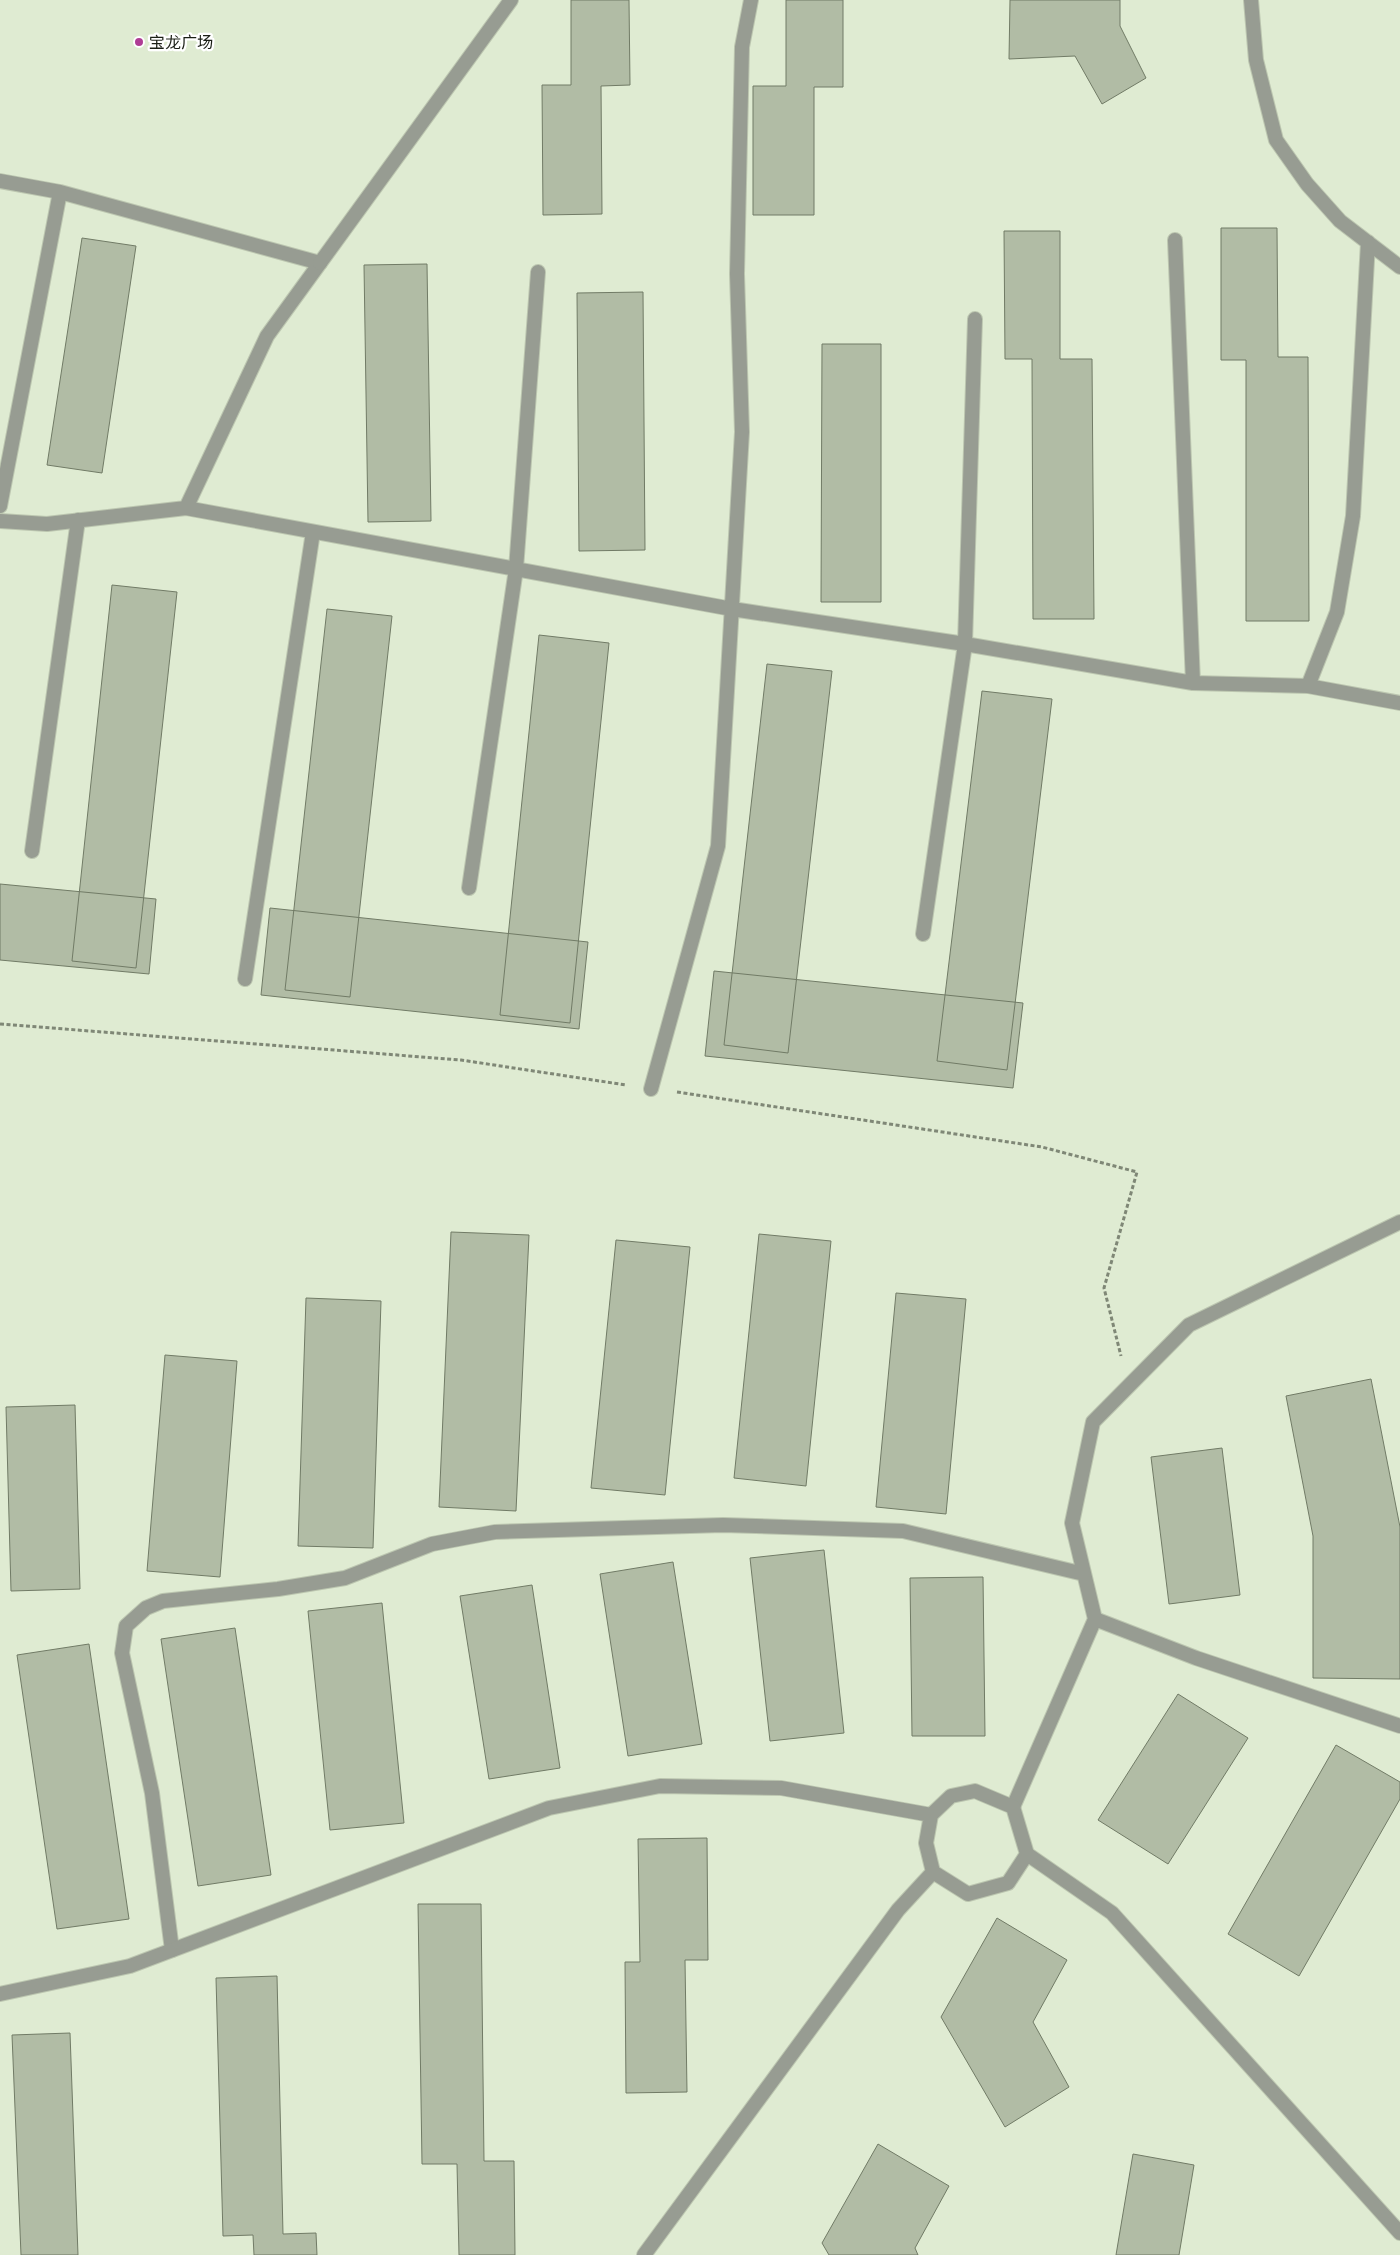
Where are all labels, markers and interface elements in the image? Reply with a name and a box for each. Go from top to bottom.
place label: 宝龙广场 [149,32,213,52]
marker: 宝龙广场 [133,36,145,48]

